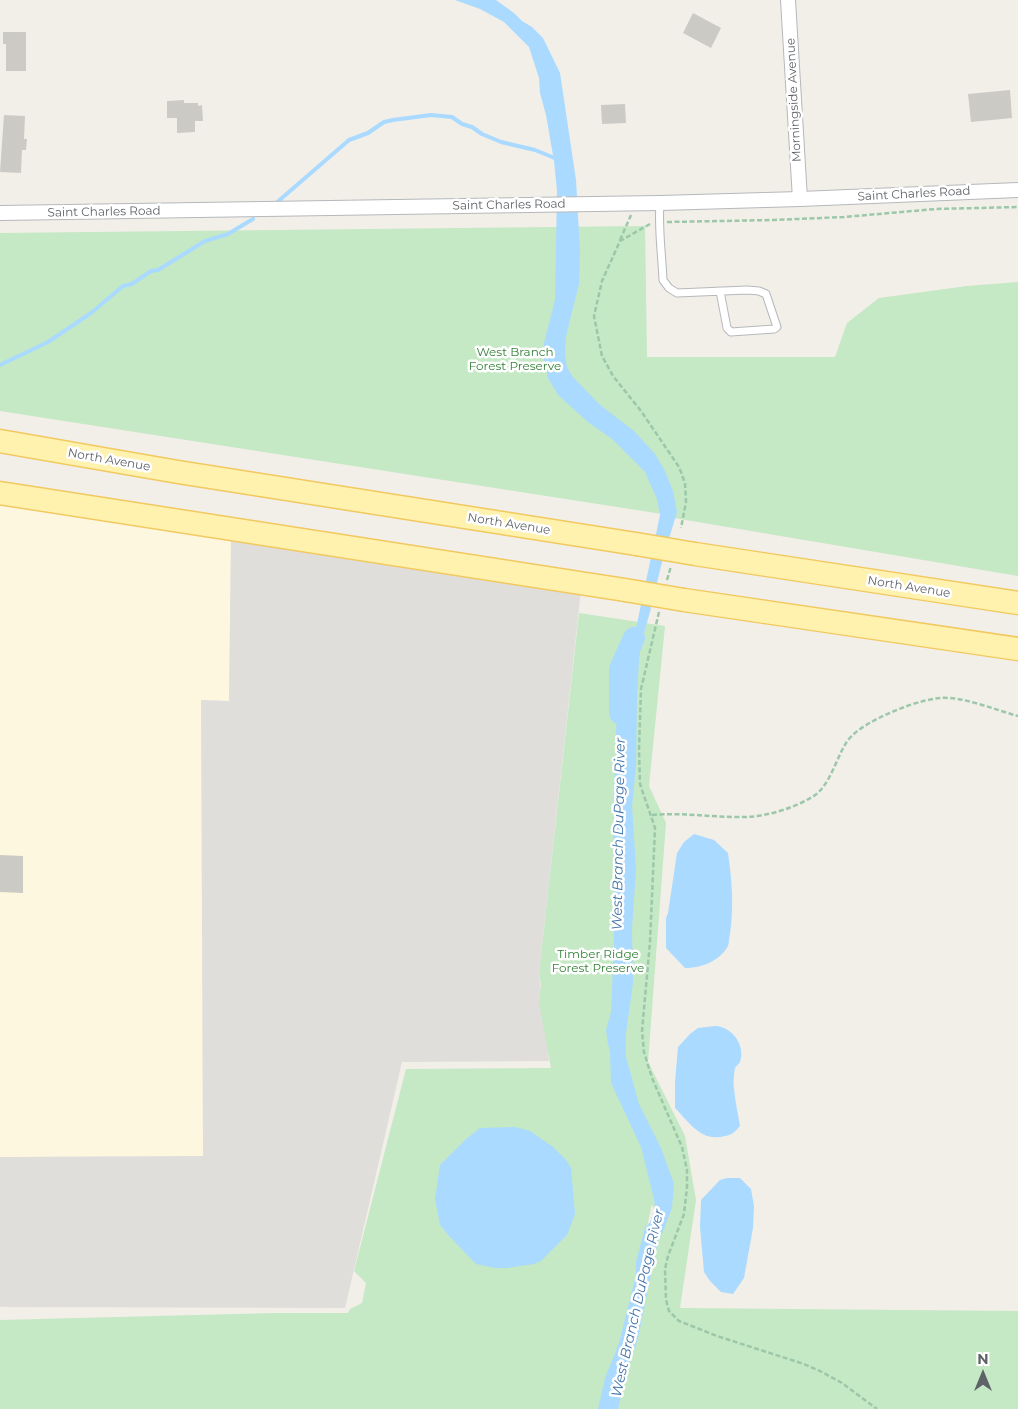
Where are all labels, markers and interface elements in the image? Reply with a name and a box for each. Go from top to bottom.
street label: Morningside Avenue [784,38,804,162]
street label: Saint Charles Road [857,184,971,204]
street label: Saint Charles Road [452,197,566,213]
street label: Saint Charles Road [47,204,161,220]
park label: West Branch Forest Preserve [469,345,561,373]
street label: North Avenue [67,446,151,474]
street label: North Avenue [467,510,551,538]
street label: North Avenue [867,573,951,601]
water label: West Branch DuPage River [609,738,629,930]
park label: Timber Ridge Forest Preserve [552,947,644,975]
water label: West Branch DuPage River [608,1207,668,1399]
north arrow [958,1349,1008,1399]
text: N [977,1350,989,1368]

